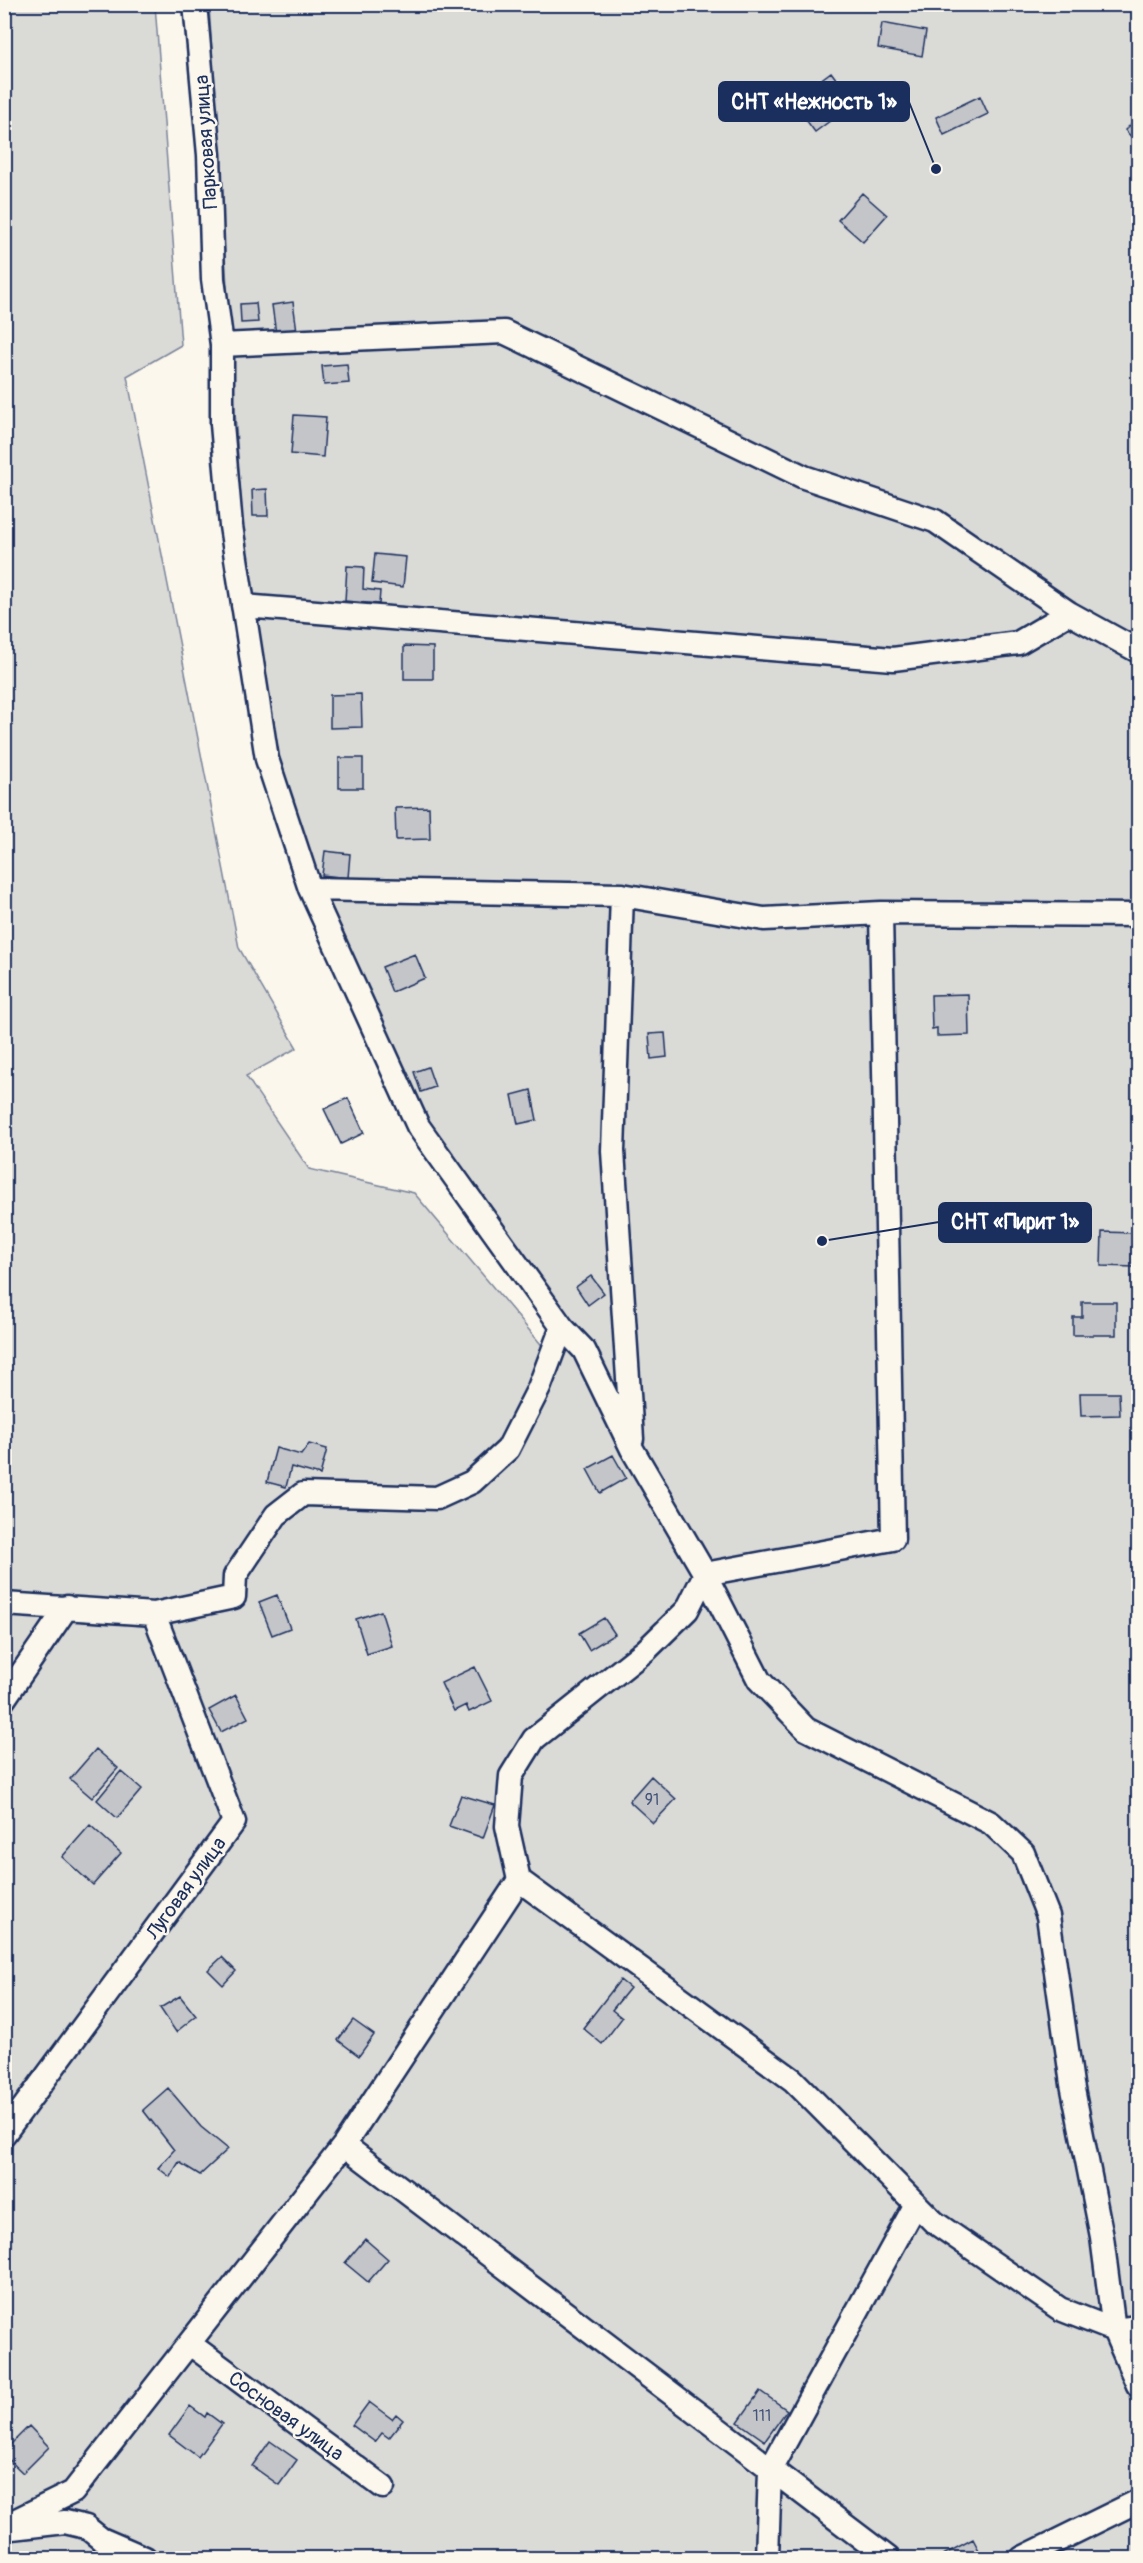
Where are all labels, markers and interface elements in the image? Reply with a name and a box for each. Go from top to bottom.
street label: Парковая улица [189,74,223,210]
callout: СНТ «Нежность 1» [719,82,909,121]
text: СНТ «Нежность 1» [731,89,897,116]
callout: СНТ «Пирит 1» [939,1203,1091,1242]
text: СНТ «Пирит 1» [951,1209,1079,1236]
house number: 91 [645,1790,659,1810]
street label: Луговая улица [140,1832,232,1945]
street label: Сосновая улица [223,2366,349,2466]
house number: 111 [753,2406,771,2426]

